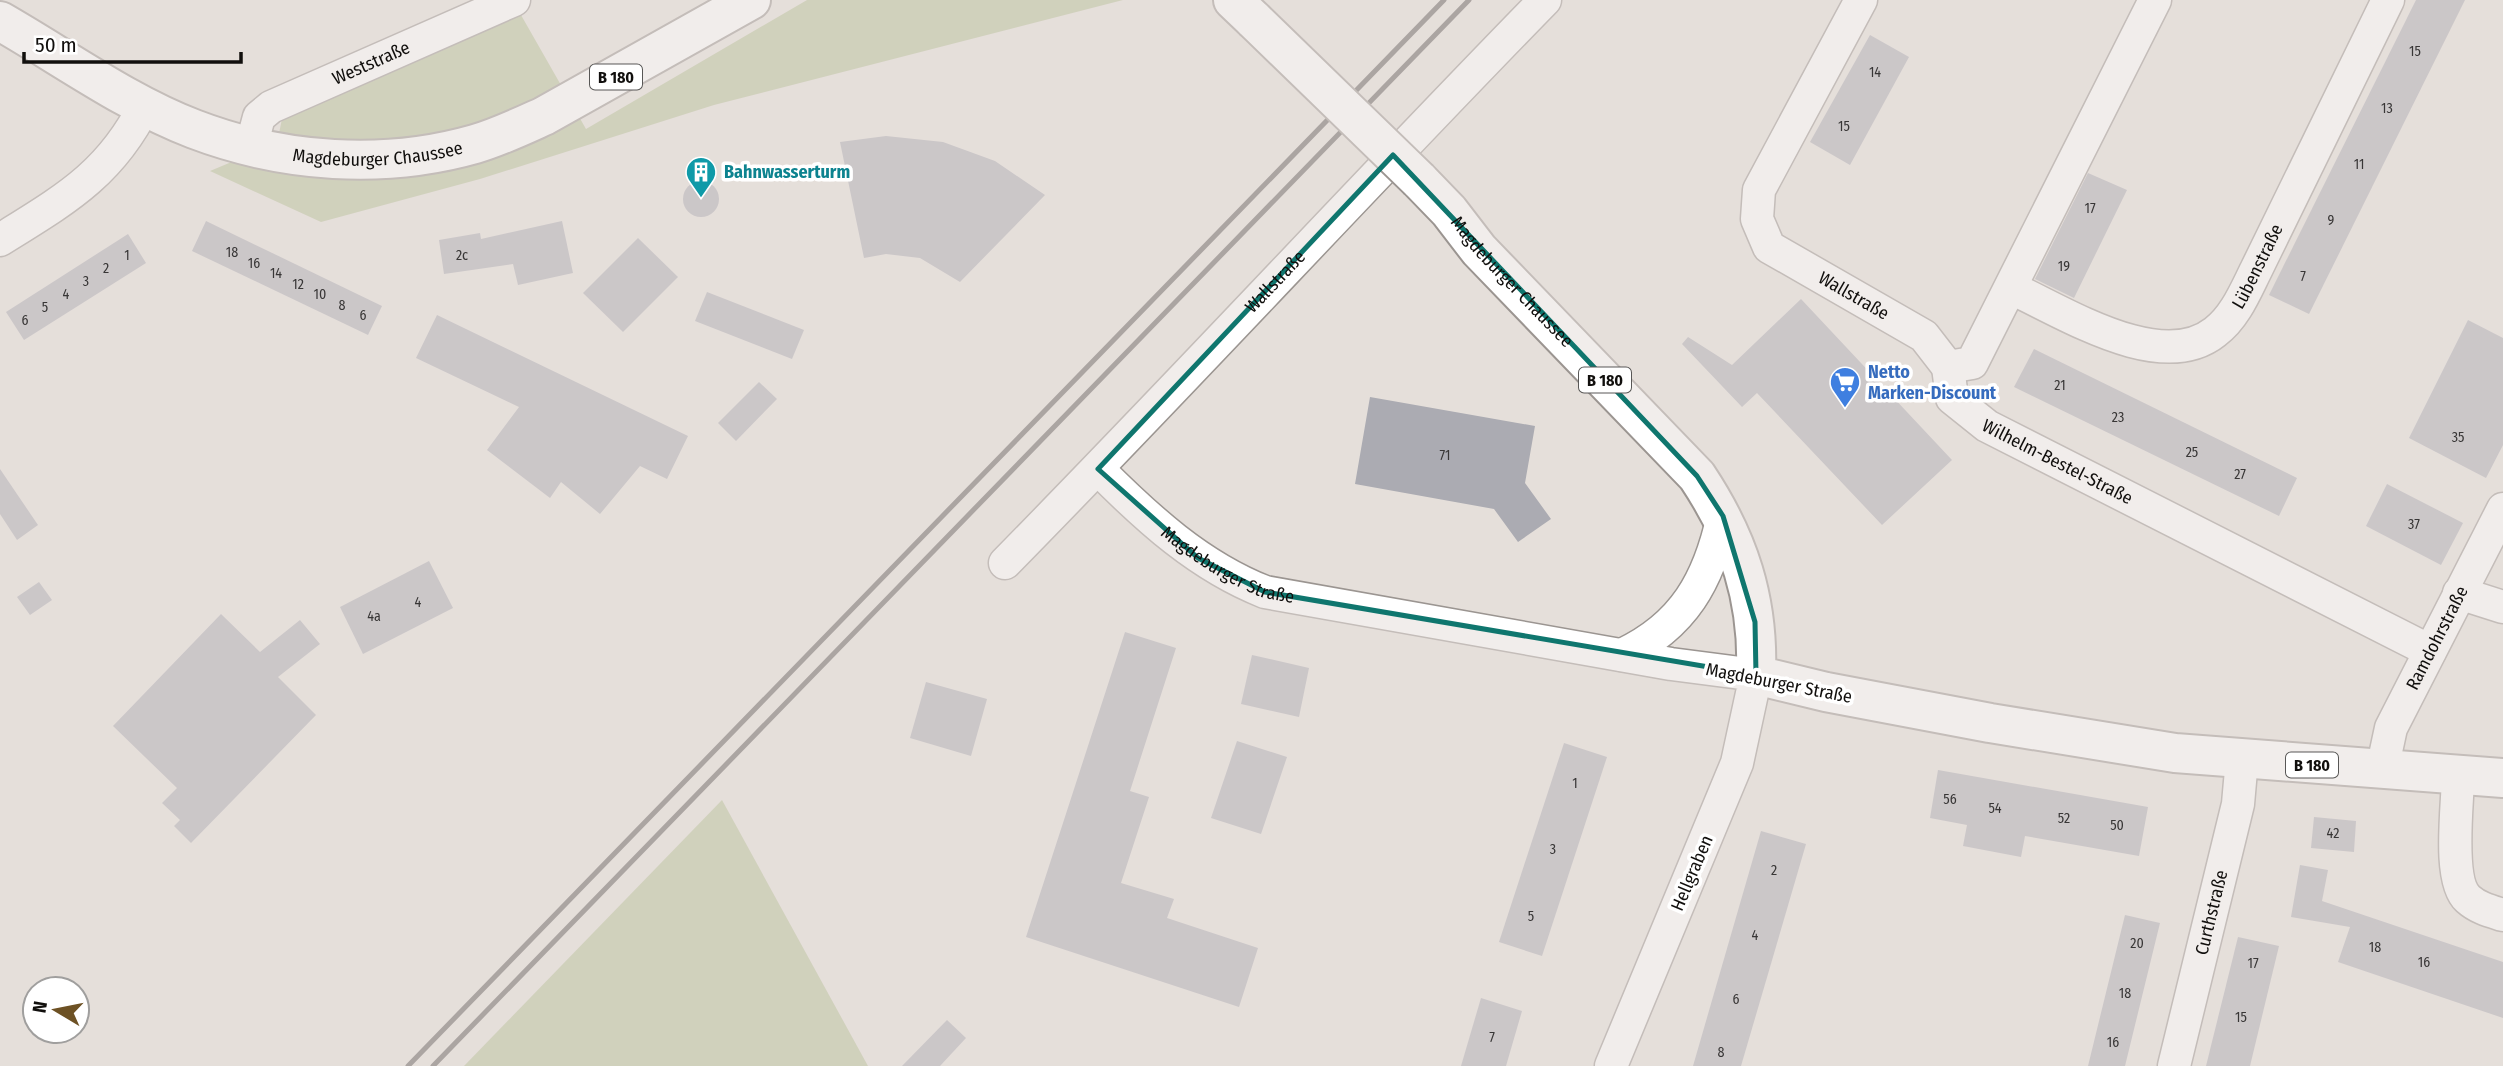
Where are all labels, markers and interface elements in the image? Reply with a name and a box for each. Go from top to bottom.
scale bar [24,21,242,65]
text: 50 m [35,32,77,58]
street label: Weststraße [329,36,413,90]
house number: 15 [2409,43,2421,60]
road number: B 180 [590,64,642,90]
house number: 14 [1869,64,1881,81]
house number: 13 [2381,100,2393,117]
house number: 15 [1838,118,1850,135]
street label: Magdeburger Chaussee [291,137,465,171]
building icon: Bahnwasserturm [684,155,718,199]
house number: 11 [2354,156,2364,173]
place label: Bahnwasserturm [724,161,850,183]
house number: 17 [2084,200,2096,217]
street label: Magdeburger Chaussee [1446,212,1578,352]
house number: 9 [2328,212,2335,229]
street label: Lübenstraße [2227,220,2288,313]
house number: 18 [226,244,238,261]
street label: Wallstraße [1240,246,1310,318]
house number: 1 [124,247,130,264]
house number: 2c [456,247,468,264]
house number: 16 [248,255,260,272]
house number: 19 [2058,258,2070,275]
house number: 2 [103,260,109,277]
house number: 14 [270,265,282,282]
street label: Wallstraße [1815,267,1893,325]
house number: 7 [2300,268,2306,285]
house number: 3 [83,273,89,290]
house number: 12 [292,276,304,293]
house number: 4 [63,286,70,303]
house number: 10 [314,286,326,303]
house number: 8 [339,297,346,314]
house number: 5 [42,299,48,316]
house number: 6 [360,307,367,324]
house number: 6 [22,312,29,329]
place label: Netto Marken-Discount [1868,361,1997,404]
supermarket icon: Netto Marken-Discount [1828,365,1862,409]
road number: B 180 [1579,368,1631,392]
house number: 21 [2054,377,2066,394]
house number: 23 [2112,409,2124,426]
street label: Wilhelm-Bestel-Straße [1979,414,2137,509]
house number: 35 [2452,429,2464,446]
house number: 25 [2186,444,2198,461]
house number: 71 [1440,447,1450,464]
house number: 27 [2234,466,2246,483]
house number: 37 [2408,516,2420,533]
street label: Magdeburger Straße [1157,521,1296,608]
street label: Ramdohrstraße [2401,582,2473,694]
house number: 4 [415,594,422,611]
house number: 4a [367,608,381,625]
street label: Magdeburger Straße [1704,658,1854,708]
road number: B 180 [2286,752,2338,778]
house number: 1 [1572,775,1578,792]
house number: 56 [1943,791,1957,808]
house number: 54 [1988,800,2002,817]
house number: 52 [2058,810,2070,827]
house number: 50 [2110,817,2124,834]
house number: 42 [2327,825,2339,842]
street label: Hellgraben [1666,832,1718,914]
house number: 3 [1550,841,1556,858]
house number: 2 [1771,862,1777,879]
street label: Curthstraße [2191,868,2232,957]
house number: 5 [1528,908,1534,925]
house number: 4 [1752,927,1759,944]
house number: 20 [2130,935,2144,952]
house number: 18 [2369,939,2381,956]
house number: 16 [2418,954,2430,971]
house number: 17 [2247,955,2259,972]
north arrow [21,975,91,1045]
house number: 18 [2119,985,2131,1002]
house number: 6 [1733,991,1740,1008]
text: N [27,1000,52,1015]
house number: 15 [2235,1009,2247,1026]
house number: 7 [1489,1029,1495,1046]
house number: 16 [2107,1034,2119,1051]
house number: 8 [1718,1044,1725,1061]

